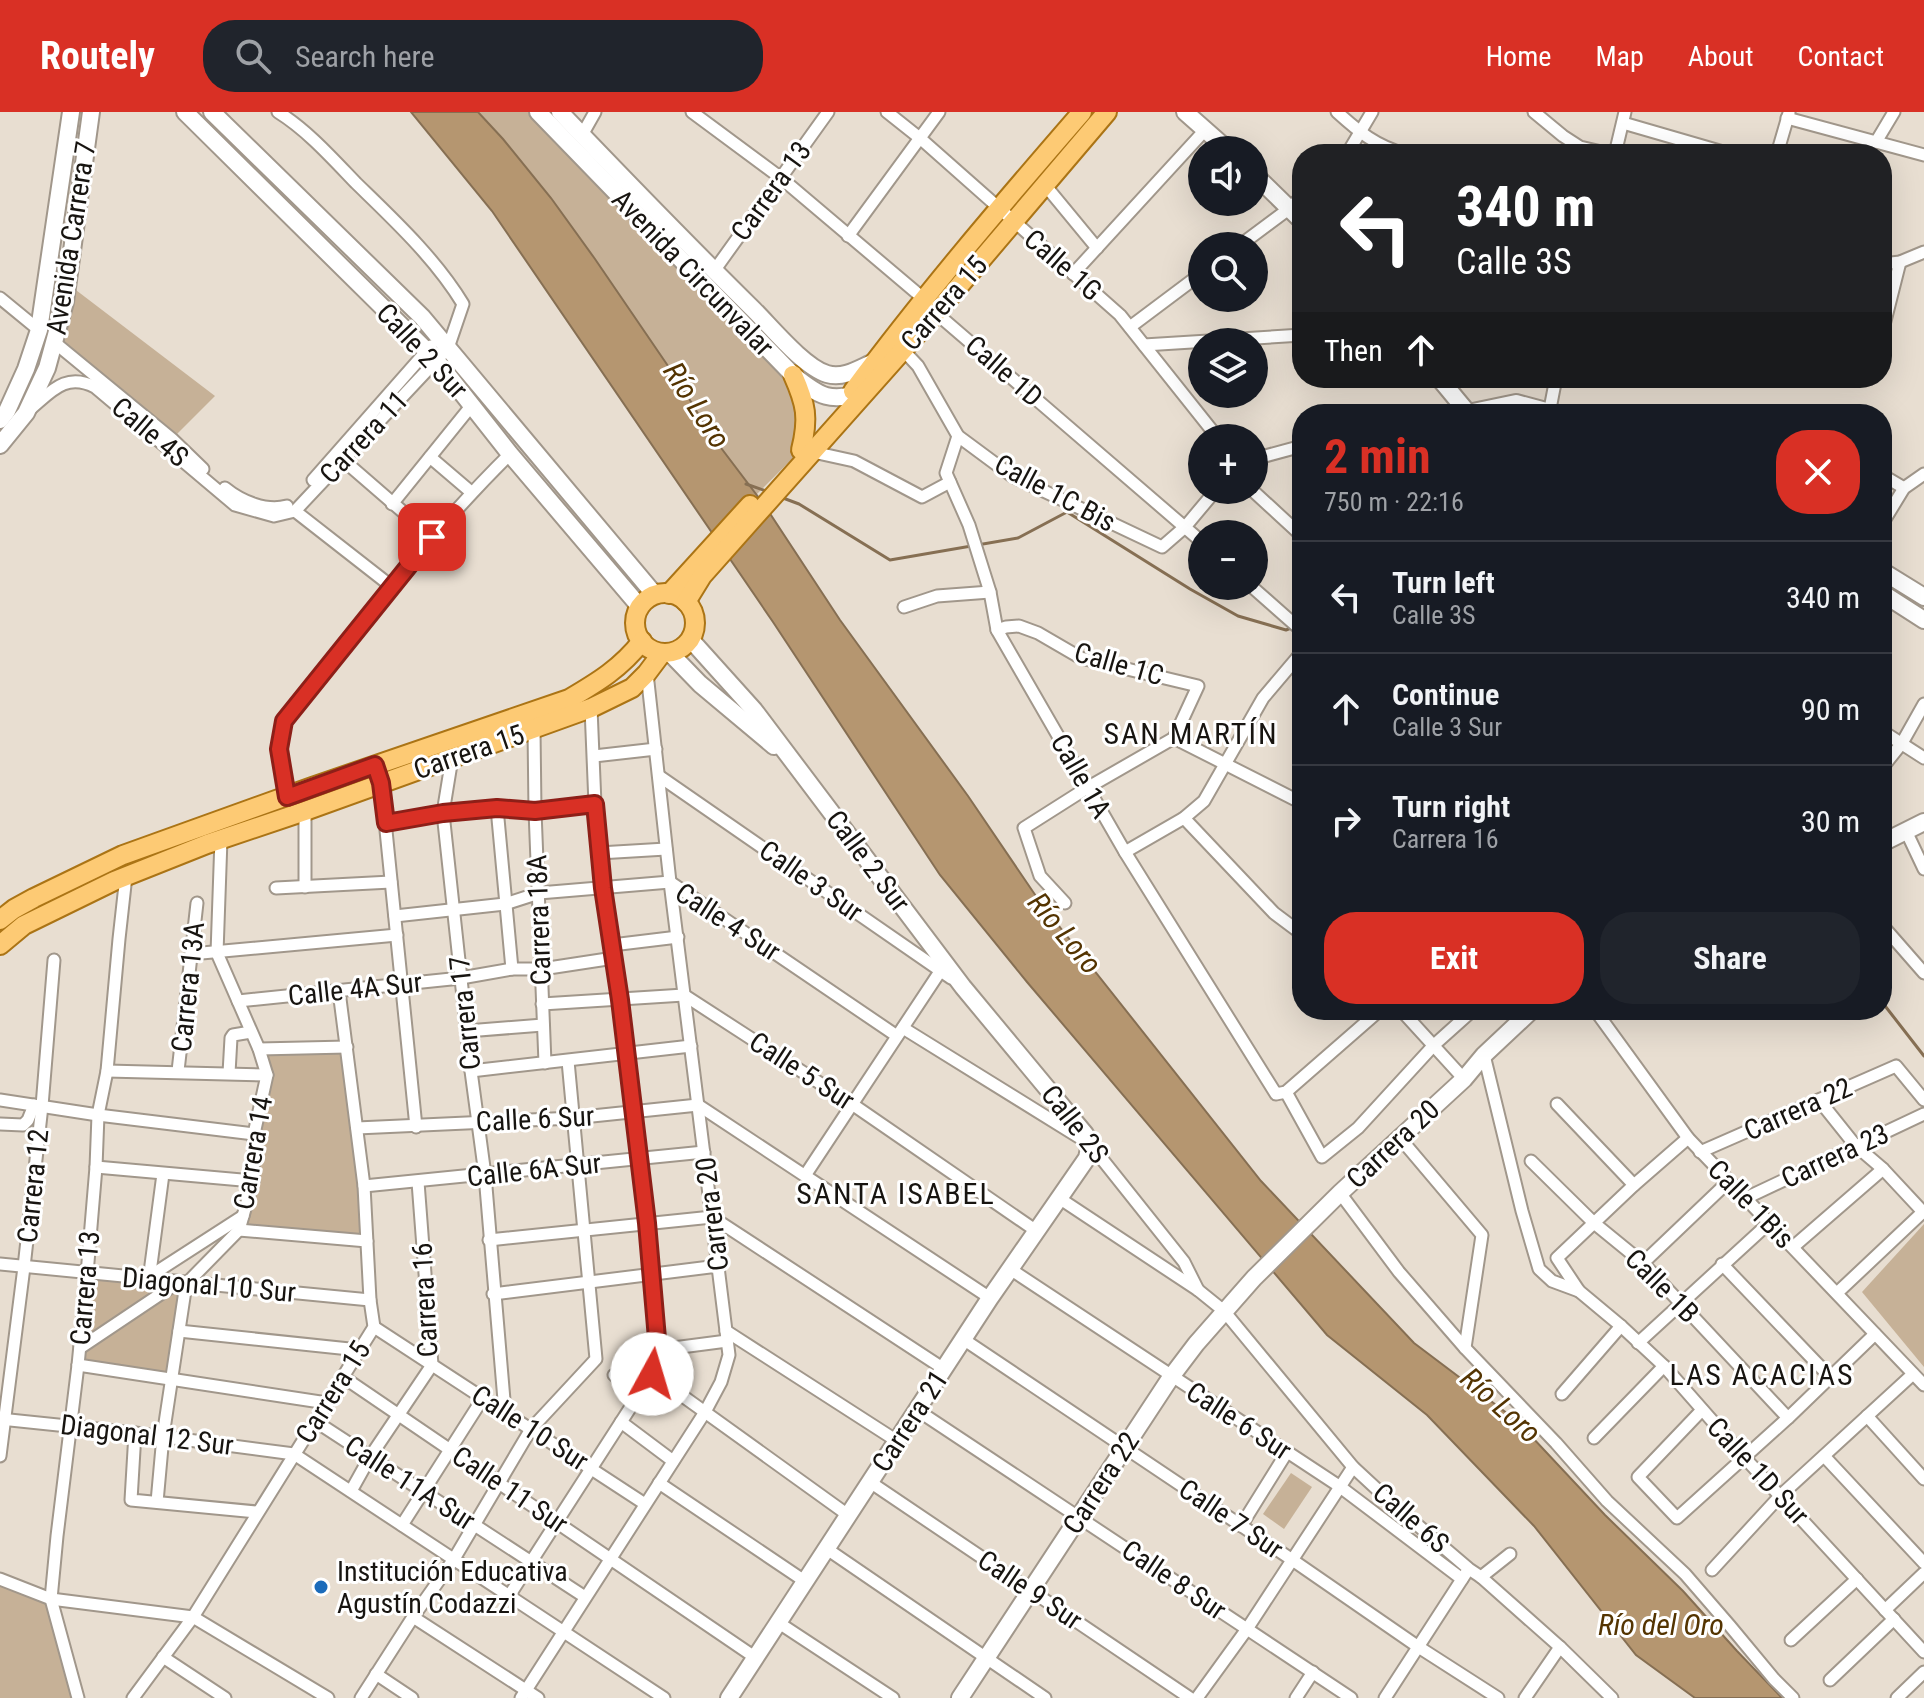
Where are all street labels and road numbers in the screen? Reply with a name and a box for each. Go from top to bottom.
street label: Carrera 13 [724,135,818,247]
street label: Avenida Carrera 7 [39,139,103,337]
street label: Avenida Circunvalar [605,183,781,363]
street label: Calle 1G [1017,222,1109,308]
street label: Carrera 15 [894,249,994,357]
street label: Calle 2 Sur [370,296,474,406]
street label: Calle 1D [959,329,1049,413]
street label: Carrera 11 [313,384,415,490]
street label: Calle 4S [105,390,195,474]
street label: Calle 1C Bis [989,447,1121,539]
street label: Calle 1C [1071,636,1167,692]
street label: Carrera 15 [409,718,529,786]
street label: Calle 1A [1044,728,1118,824]
street label: Calle 2 Sur [819,804,917,918]
street label: Calle 3 Sur [753,833,869,929]
street label: Carrera 18A [520,854,558,986]
street label: Calle 4 Sur [669,876,787,968]
street label: Carrera 13A [165,920,211,1054]
street label: Carrera 17 [443,954,487,1072]
street label: Calle 4A Sur [286,966,424,1012]
street label: Calle 5 Sur [743,1025,861,1117]
street label: Carrera 22 [1739,1071,1857,1147]
street label: Calle 2S [1034,1078,1116,1170]
street label: Carrera 20 [1340,1093,1446,1195]
street label: Carrera 14 [227,1094,279,1212]
street label: Calle 6 Sur [475,1099,595,1139]
street label: Carrera 23 [1776,1117,1894,1195]
street label: Carrera 12 [11,1127,55,1245]
street label: Calle 6A Sur [465,1147,603,1193]
street label: Calle 1Bis [1701,1153,1801,1255]
street label: Carrera 20 [689,1155,735,1273]
street label: Carrera 13 [64,1229,106,1347]
street label: Carrera 16 [406,1242,444,1358]
street label: Calle 1B [1618,1242,1706,1330]
street label: Diagonal 10 Sur [121,1261,297,1309]
street label: Carrera 15 [289,1335,377,1449]
street label: Carrera 21 [865,1364,955,1478]
street label: Calle 6 Sur [1180,1375,1298,1467]
street label: Calle 10 Sur [466,1378,594,1478]
street label: Diagonal 12 Sur [59,1408,235,1462]
street label: Calle 1D Sur [1700,1411,1816,1531]
street label: Carrera 22 [1056,1426,1146,1540]
street label: Calle 11A Sur [339,1429,481,1537]
street label: Calle 11 Sur [446,1439,574,1541]
street label: Calle 7 Sur [1173,1472,1289,1566]
street label: Calle 6S [1366,1476,1456,1560]
street label: Calle 8 Sur [1116,1533,1232,1627]
street label: Calle 9 Sur [972,1543,1088,1637]

